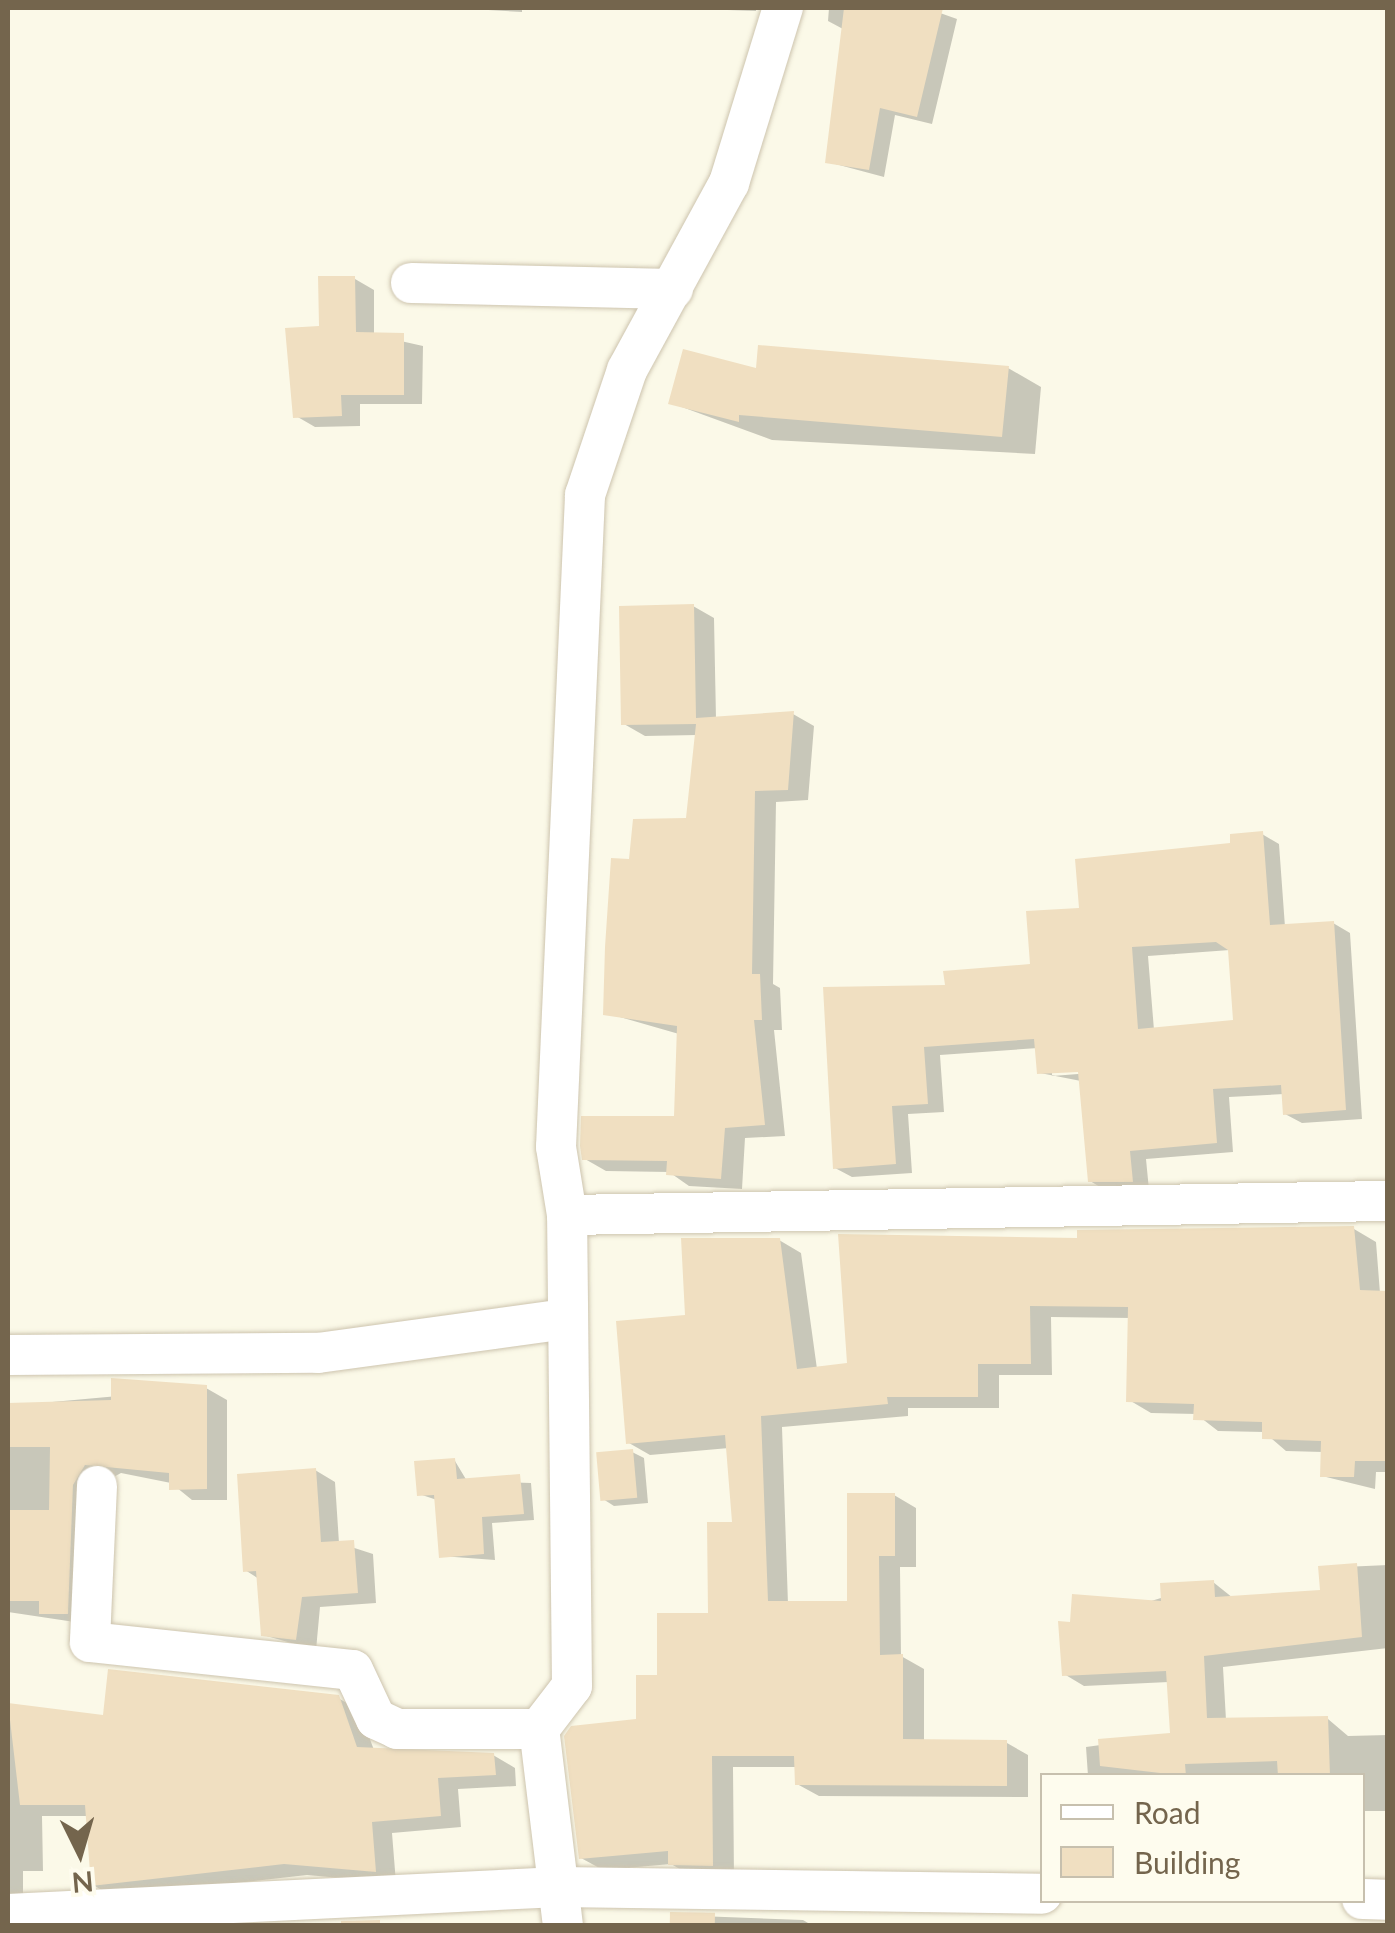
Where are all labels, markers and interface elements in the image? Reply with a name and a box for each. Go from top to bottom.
legend [1040,1773,1365,1903]
text: Road [1134,1794,1201,1830]
north arrow [30,1803,130,1903]
text: Building [1134,1844,1240,1880]
text: N [70,1865,95,1901]

